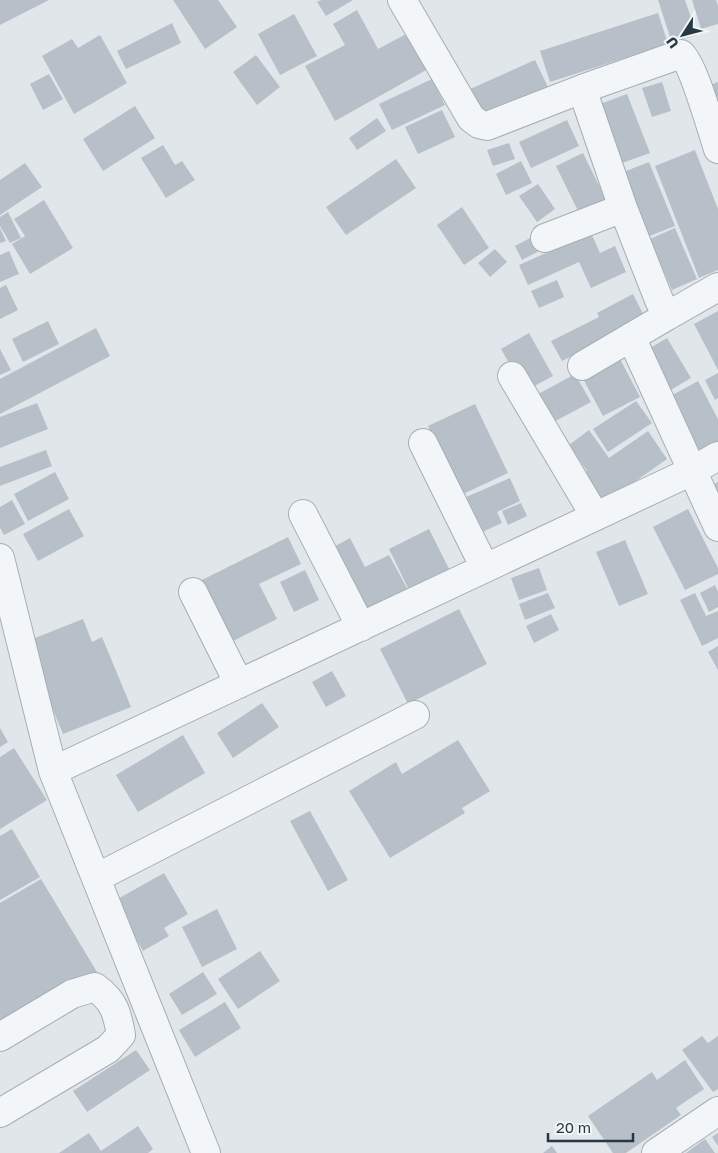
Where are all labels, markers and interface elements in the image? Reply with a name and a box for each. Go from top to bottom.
north arrow [658,10,708,60]
text: U [662,34,682,52]
scale bar [548,1110,633,1142]
text: 20 m [556,1118,591,1136]

